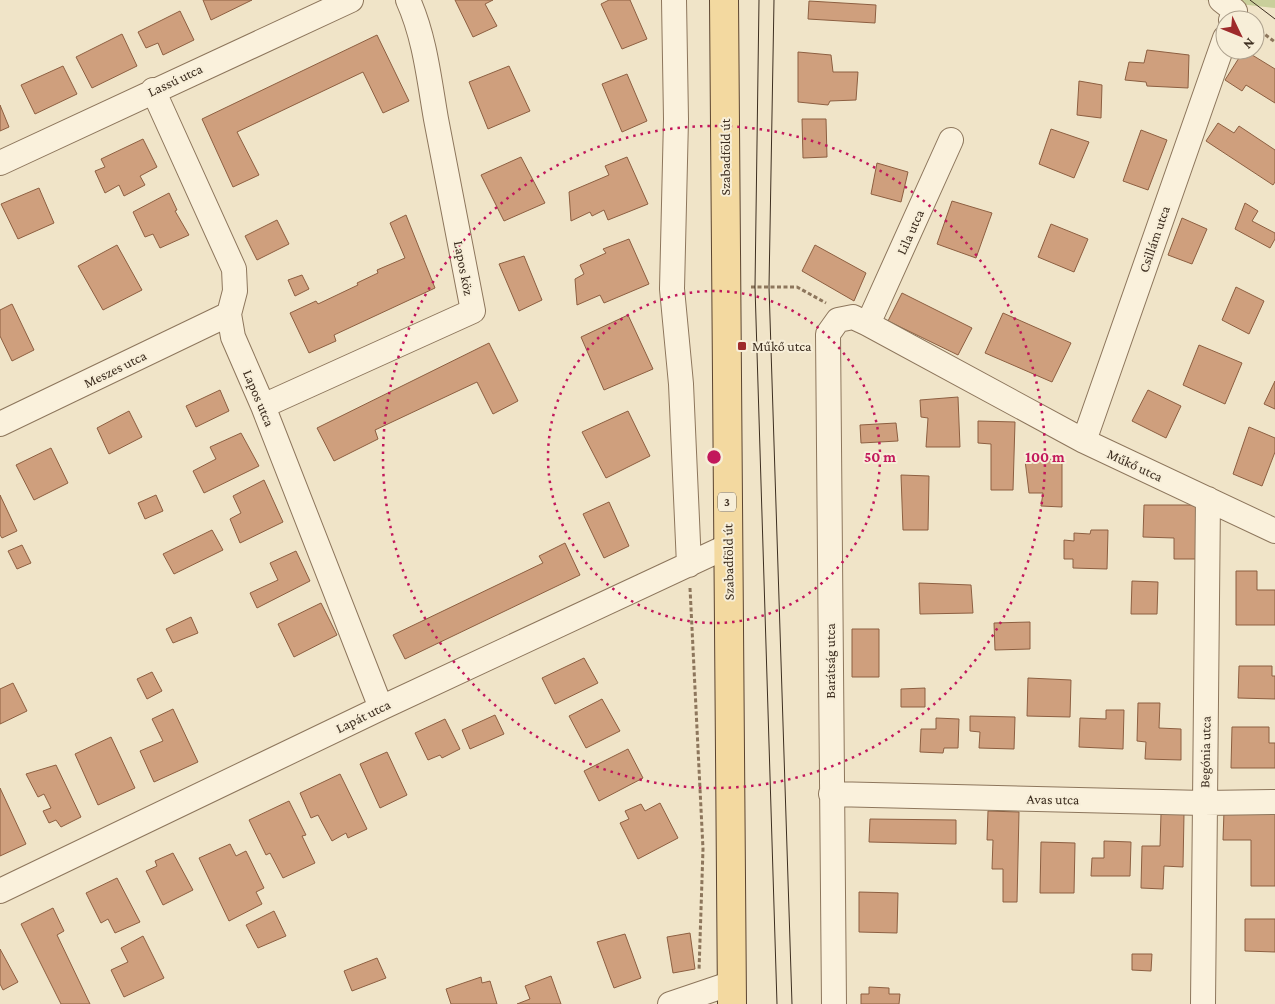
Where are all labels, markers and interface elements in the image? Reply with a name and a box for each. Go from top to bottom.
north arrow [1215,10,1265,60]
text: N [1240,35,1259,53]
street label: Lassú utca [145,60,205,100]
street label: Szabadföld út [717,118,733,195]
street label: Csillám utca [1135,203,1173,274]
street label: Lila utca [893,206,927,257]
street label: Lapos köz [451,239,477,297]
place label: Műkő utca [752,338,812,354]
marker: Műkő utca [736,340,748,352]
street label: Meszes utca [81,347,149,391]
street label: Lapos utca [240,367,278,429]
street label: Műkő utca [1105,445,1166,485]
centre of rings [705,448,723,466]
text: 50 m [864,449,896,465]
text: 100 m [1025,449,1065,465]
road number: 3 [718,492,736,512]
street label: Szabadföld út [719,523,737,601]
street label: Barátság utca [822,623,838,699]
street label: Lapát utca [333,696,393,736]
street label: Begónia utca [1196,715,1214,788]
street label: Avas utca [1026,791,1080,807]

